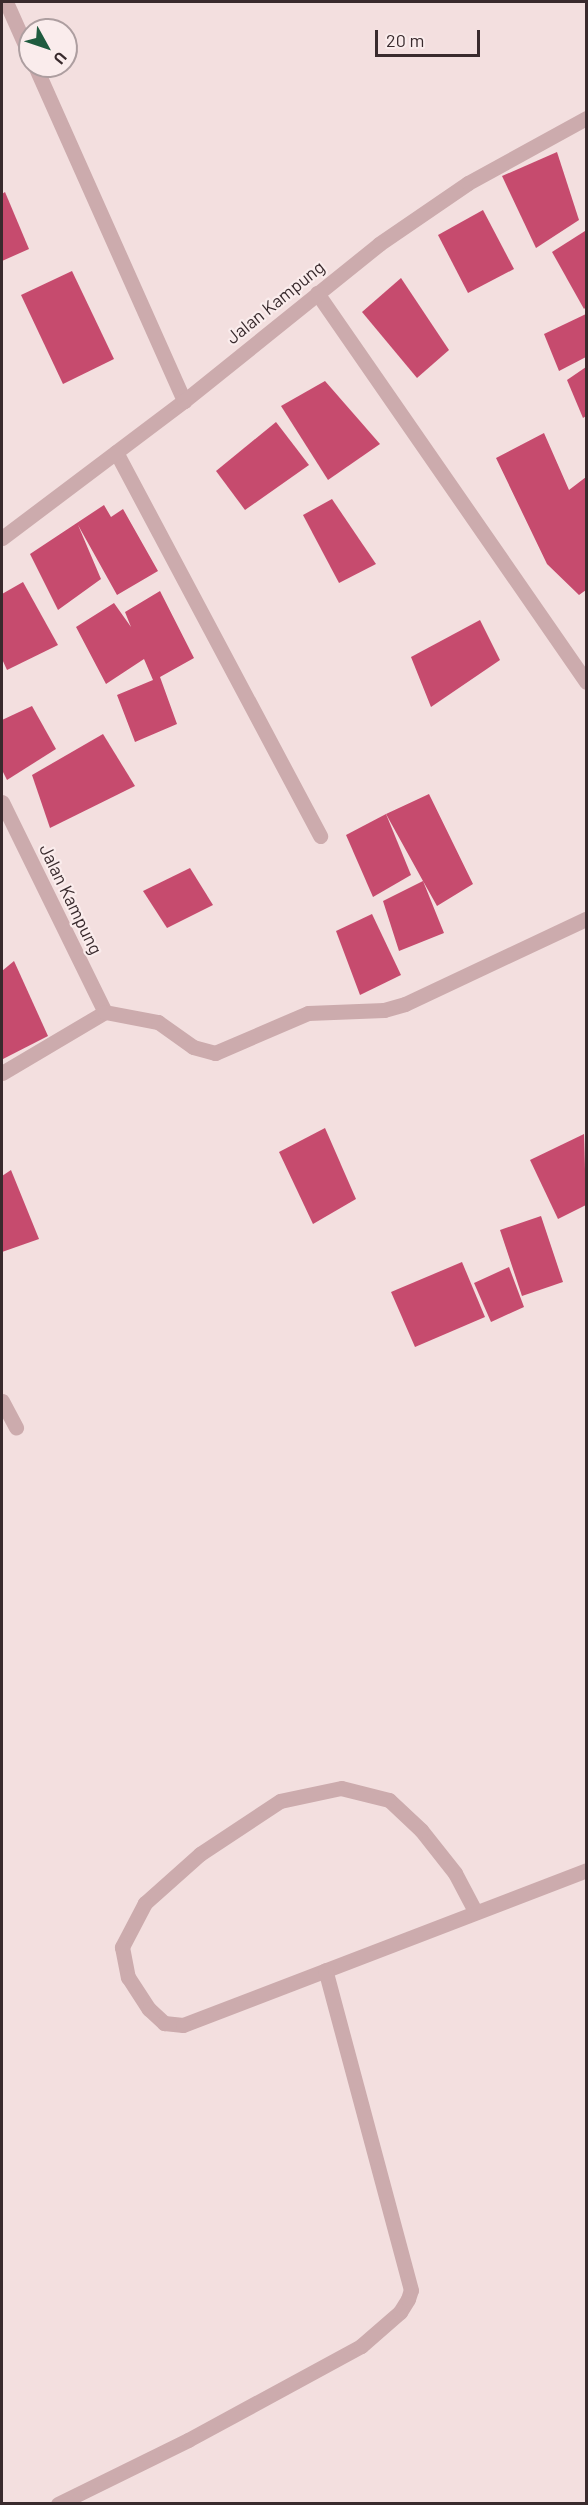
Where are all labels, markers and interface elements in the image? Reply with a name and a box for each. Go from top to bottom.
north arrow [18,18,78,78]
scale bar [378,18,483,56]
text: 20 m [386,29,424,51]
text: U [50,49,71,69]
street label: Jalan Kampung [221,256,329,348]
street label: Jalan Kampung [35,840,107,958]

